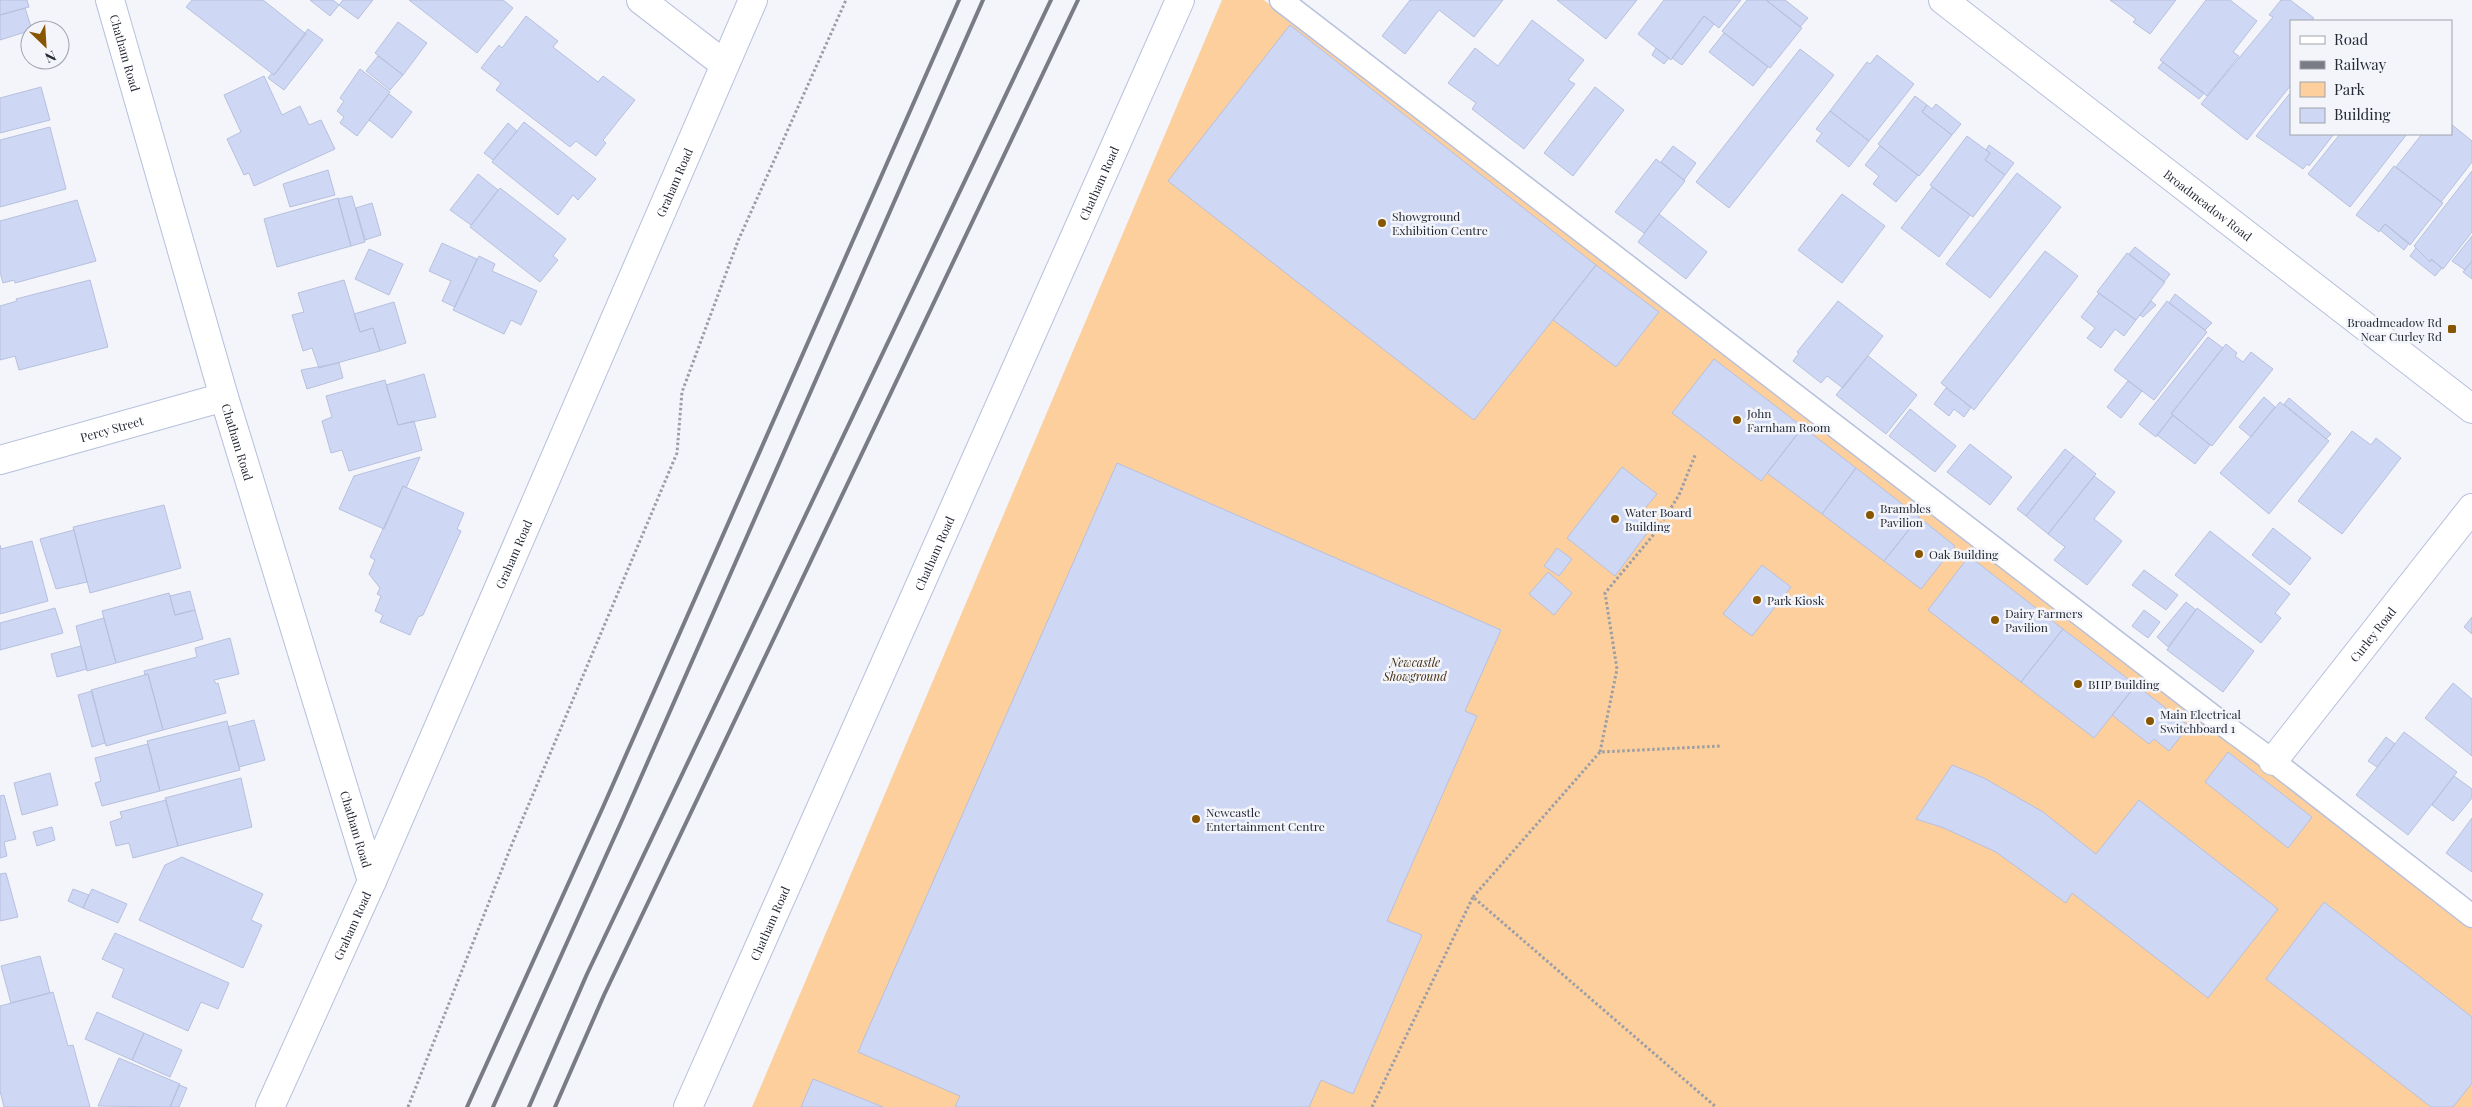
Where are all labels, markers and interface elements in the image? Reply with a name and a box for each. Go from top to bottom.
street label: Chatham Road [107,12,144,93]
north arrow [20,20,70,70]
legend [2290,20,2452,135]
text: Road [2334,29,2368,49]
text: N [42,46,59,68]
text: Railway [2334,54,2387,74]
text: Park [2334,79,2366,99]
text: Building [2334,104,2391,124]
street label: Chatham Road [1075,144,1122,223]
street label: Graham Road [652,145,696,220]
street label: Broadmeadow Road [2161,166,2255,244]
place label: Showground Exhibition Centre [1392,208,1488,238]
marker: Showground Exhibition Centre [1376,217,1388,229]
place label: Broadmeadow Rd Near Curley Rd [2347,314,2442,344]
marker: Broadmeadow Rd Near Curley Rd [2446,323,2458,335]
street label: Chatham Road [218,402,257,482]
place label: John Farnham Room [1746,405,1831,435]
street label: Percy Street [78,412,146,445]
marker: John Farnham Room [1731,414,1743,426]
place label: Brambles Pavilion [1880,500,1931,530]
place label: Water Board Building [1624,504,1692,534]
marker: Brambles Pavilion [1864,509,1876,521]
marker: Water Board Building [1609,513,1621,525]
street label: Chatham Road [911,514,958,593]
street label: Graham Road [491,517,535,591]
place label: Oak Building [1929,546,1999,562]
marker: Oak Building [1913,548,1925,560]
place label: Park Kiosk [1767,592,1825,608]
marker: Park Kiosk [1751,594,1763,606]
street label: Curley Road [2346,604,2399,665]
place label: Dairy Farmers Pavilion [2005,605,2083,635]
marker: Dairy Farmers Pavilion [1989,614,2001,626]
park label: Newcastle Showground [1382,654,1447,684]
place label: BHP Building [2088,676,2160,692]
marker: BHP Building [2072,678,2084,690]
place label: Main Electrical Switchboard 1 [2160,706,2241,736]
marker: Main Electrical Switchboard 1 [2144,715,2156,727]
street label: Chatham Road [337,789,375,870]
place label: Newcastle Entertainment Centre [1206,804,1325,834]
marker: Newcastle Entertainment Centre [1190,813,1202,825]
street label: Chatham Road [746,884,793,963]
street label: Graham Road [329,889,374,963]

